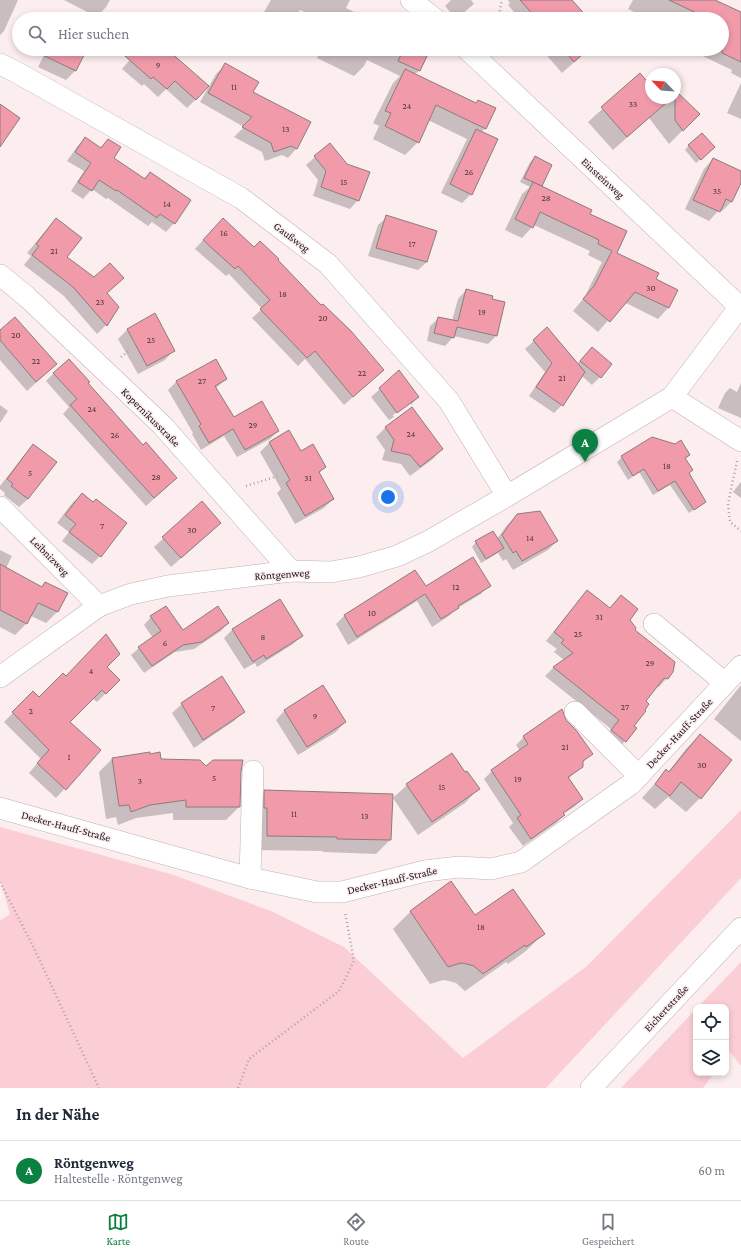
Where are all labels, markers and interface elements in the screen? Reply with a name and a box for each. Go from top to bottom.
search box [12,12,729,56]
icon: search [26,23,48,45]
text: Hier suchen [58,26,129,42]
house number: 9 [156,60,161,70]
north arrow [645,68,681,104]
house number: 11 [231,82,237,92]
house number: 33 [629,99,637,109]
house number: 24 [403,101,412,111]
house number: 13 [282,124,290,134]
street label: Einsteinweg [578,155,627,202]
house number: 26 [465,167,474,177]
house number: 15 [340,177,348,187]
house number: 35 [713,186,721,196]
house number: 28 [541,193,551,203]
house number: 14 [163,199,171,209]
street label: Gaußweg [271,220,313,256]
house number: 16 [220,228,228,238]
house number: 17 [408,239,416,249]
house number: 21 [50,246,58,256]
house number: 30 [646,283,656,293]
house number: 18 [279,289,287,299]
house number: 23 [96,297,104,307]
house number: 19 [478,307,486,317]
house number: 20 [318,313,328,323]
house number: 20 [11,330,21,340]
house number: 25 [147,335,155,345]
house number: 22 [32,356,40,366]
house number: 22 [358,368,366,378]
house number: 21 [558,373,566,383]
house number: 27 [198,376,206,386]
street label: Kopernikusstraße [118,385,183,450]
house number: 24 [88,404,97,414]
house number: 29 [249,420,258,430]
house number: 24 [407,429,416,439]
pin: A [572,429,598,462]
house number: 26 [111,430,120,440]
house number: 18 [663,461,671,471]
house number: 5 [28,468,32,478]
house number: 28 [151,472,161,482]
house number: 31 [304,473,312,483]
your location [378,487,398,507]
house number: 7 [100,521,104,531]
house number: 30 [187,525,197,535]
house number: 14 [526,533,534,543]
street label: Leibnizweg [27,534,73,579]
street label: Röntgenweg [254,566,311,583]
house number: 12 [452,582,460,592]
house number: 10 [368,608,376,618]
house number: 31 [595,612,603,622]
house number: 25 [574,629,582,639]
house number: 8 [261,632,266,642]
house number: 6 [163,638,168,648]
house number: 29 [646,658,655,668]
house number: 4 [89,666,94,676]
street label: Decker-Hauff-Straße [643,695,715,771]
house number: 27 [621,702,629,712]
house number: 7 [211,703,215,713]
house number: 2 [29,706,33,716]
house number: 9 [313,711,318,721]
house number: 21 [561,742,569,752]
house number: 1 [68,752,71,762]
house number: 30 [697,760,707,770]
house number: 5 [212,773,216,783]
house number: 19 [514,774,522,784]
house number: 3 [138,776,142,786]
house number: 15 [438,782,446,792]
street label: Decker-Hauff-Straße [20,808,112,844]
house number: 11 [291,809,297,819]
house number: 13 [361,811,369,821]
street label: Decker-Hauff-Straße [346,864,438,896]
house number: 18 [477,922,485,932]
street label: Eichertstraße [641,982,691,1034]
map controls [693,1004,729,1076]
button: locate [693,1004,729,1040]
button: layers [693,1040,729,1076]
text: In der Nähe [16,1105,99,1124]
text: Röntgenweg [54,1155,134,1171]
text: A [25,1163,33,1178]
text: 60 m [698,1163,725,1178]
text: Haltestelle · Röntgenweg [54,1171,183,1186]
tab: Karte [107,1211,130,1247]
tab: Route [343,1211,369,1247]
tab: Gespeichert [582,1211,634,1247]

